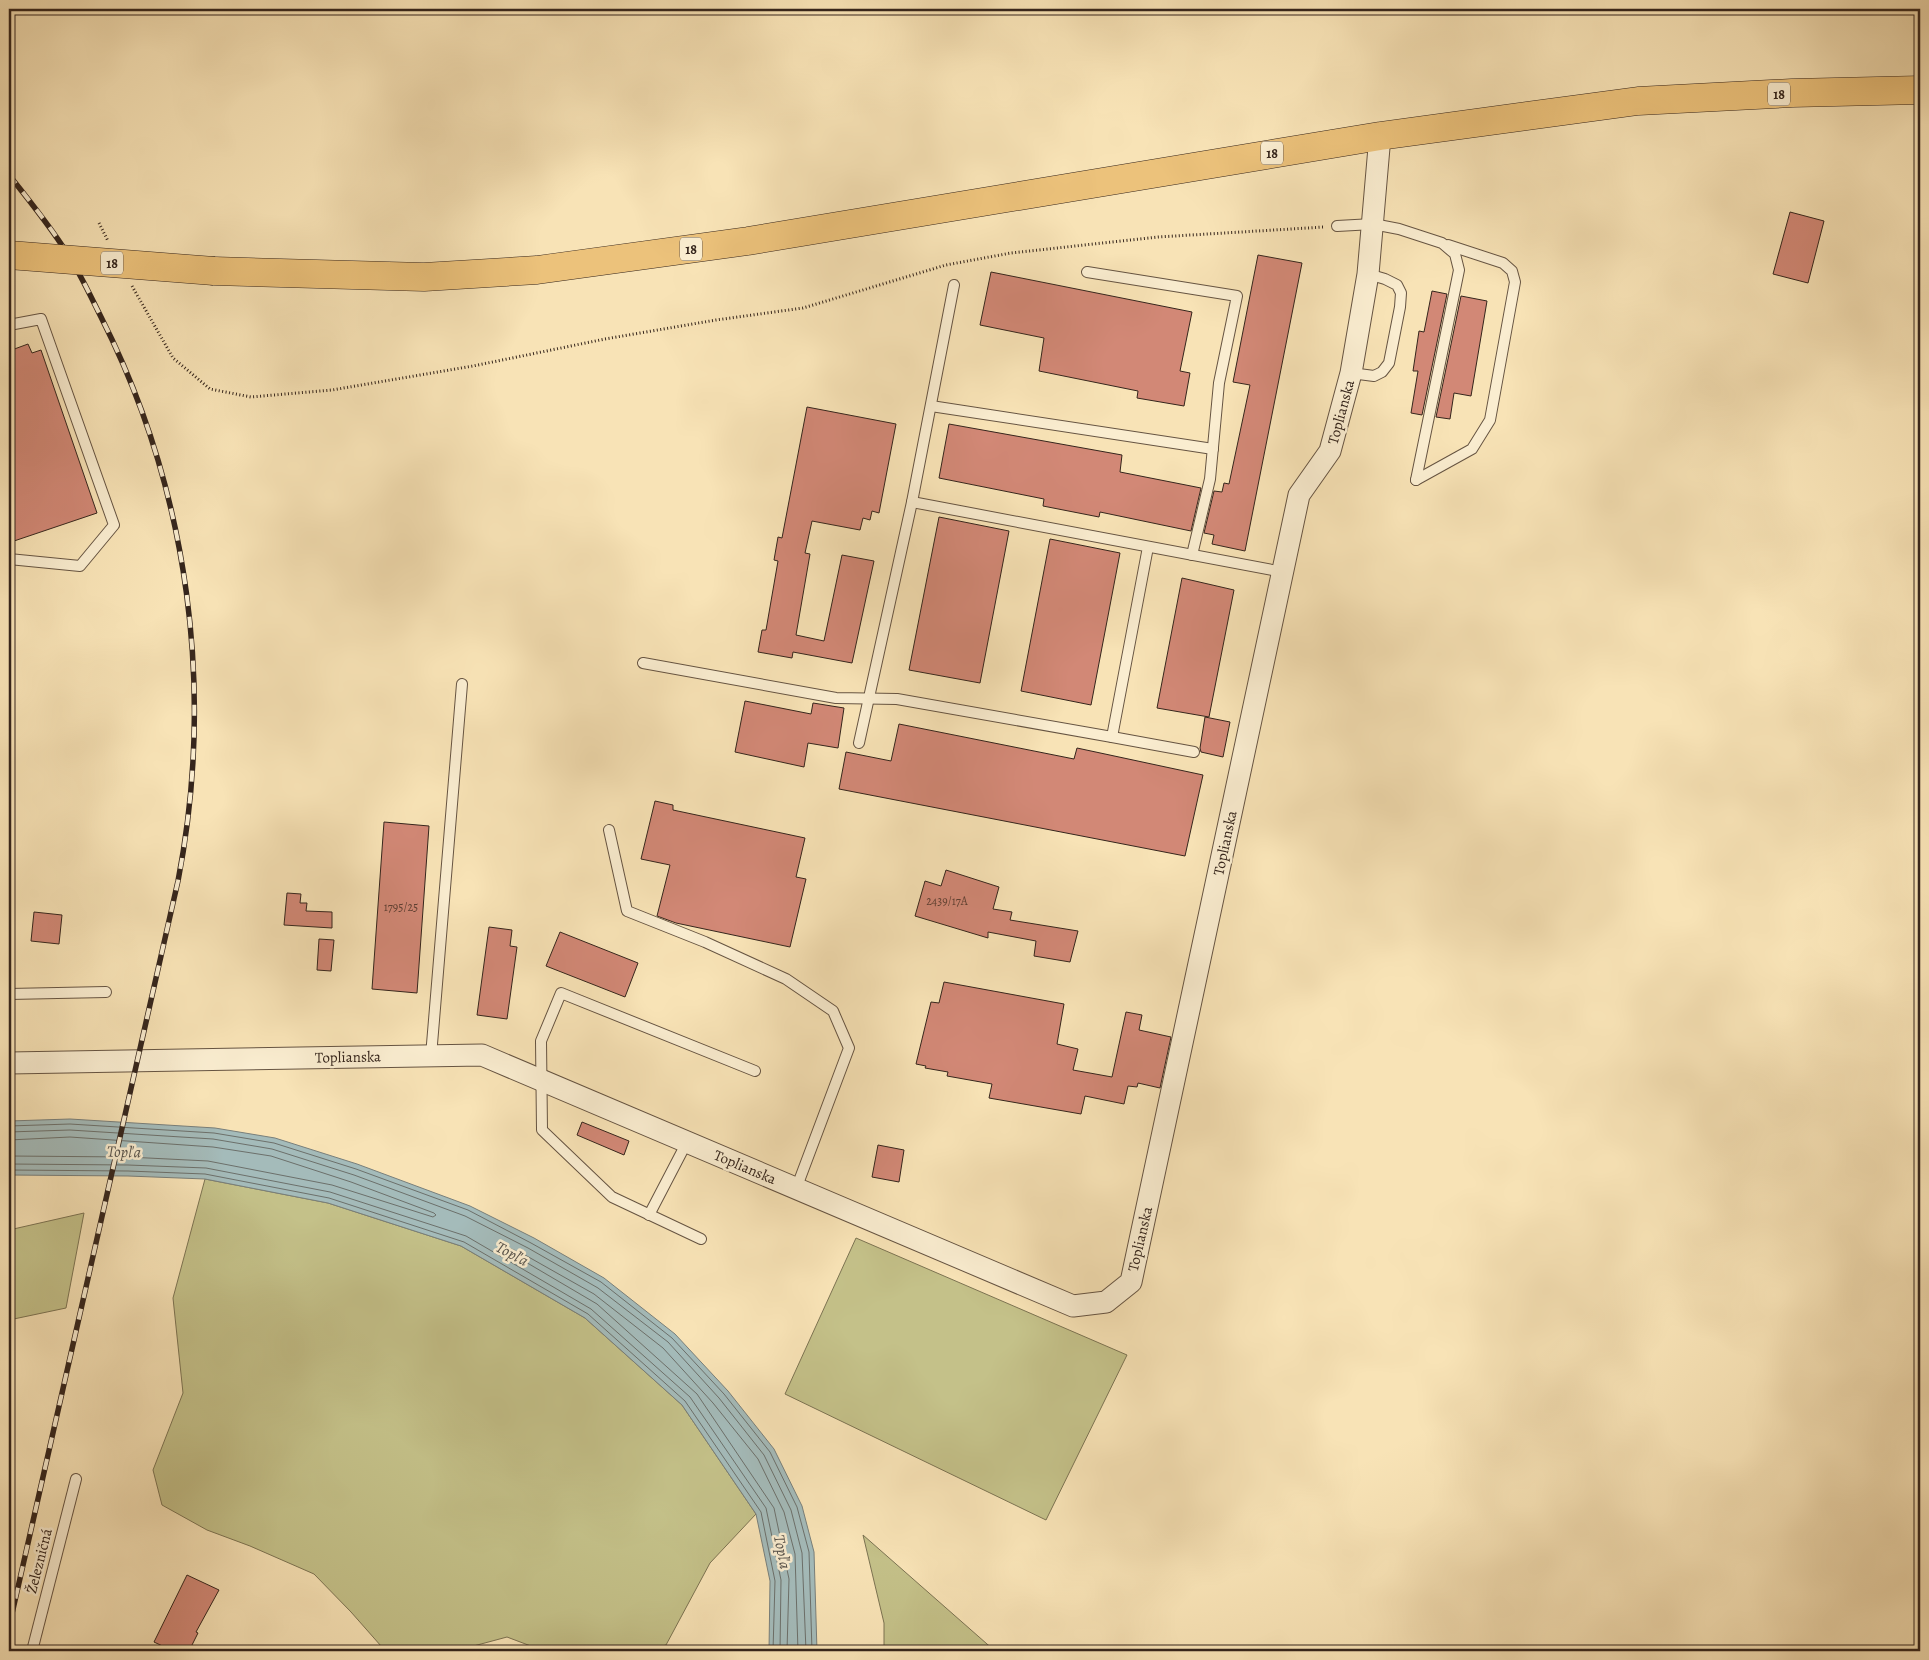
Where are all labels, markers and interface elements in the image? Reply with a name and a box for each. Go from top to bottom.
road number: 18 [1768,82,1790,106]
road number: 18 [1261,142,1283,164]
road number: 18 [680,238,702,260]
road number: 18 [101,252,123,274]
street label: Toplianska [1323,378,1359,446]
street label: Toplianska [1208,809,1242,877]
house number: 2439/17A [926,893,969,909]
house number: 1795/25 [384,899,418,915]
street label: Toplianska [315,1046,381,1068]
water label: Topľa [106,1140,142,1164]
street label: Toplianska [711,1145,779,1189]
street label: Toplianska [1123,1205,1157,1273]
water label: Topľa [492,1236,533,1272]
street label: Železničná [21,1526,57,1596]
water label: Topľa [768,1533,796,1572]

